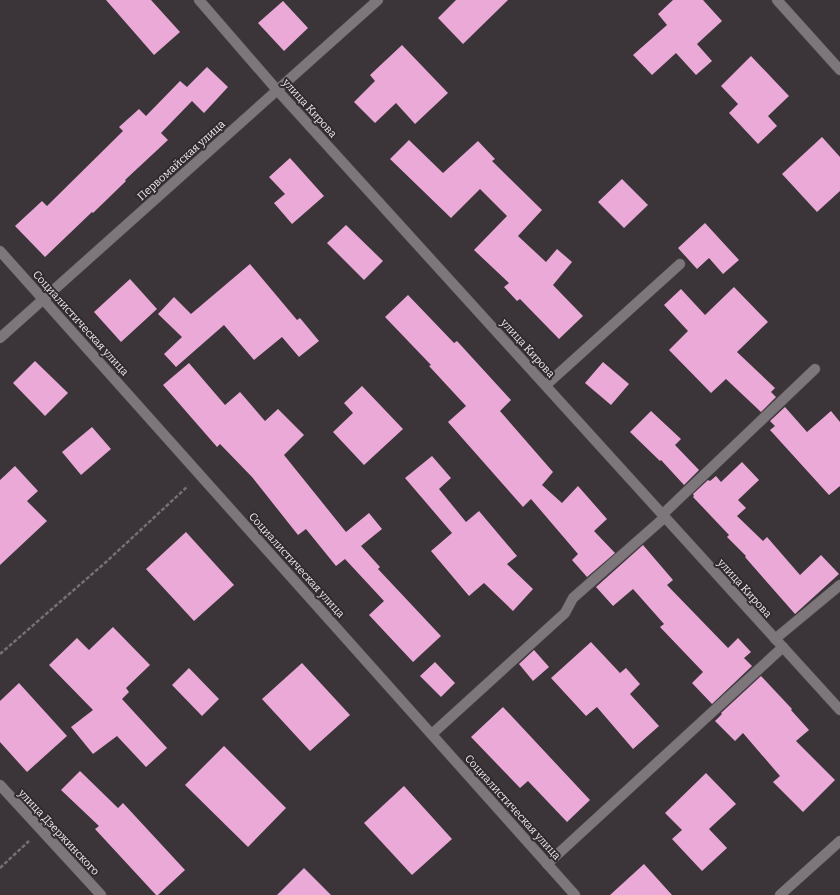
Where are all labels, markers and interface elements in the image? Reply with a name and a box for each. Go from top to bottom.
street label: улица Кирова [279,76,339,140]
street label: Первомайская улица [135,118,228,203]
street label: Социалистическая улица [30,268,131,379]
street label: улица Кирова [497,316,557,380]
street label: Социалистическая улица [246,510,347,621]
street label: улица Кирова [714,556,774,620]
street label: Социалистическая улица [462,752,563,863]
street label: улица Дзержинского [15,786,102,878]

